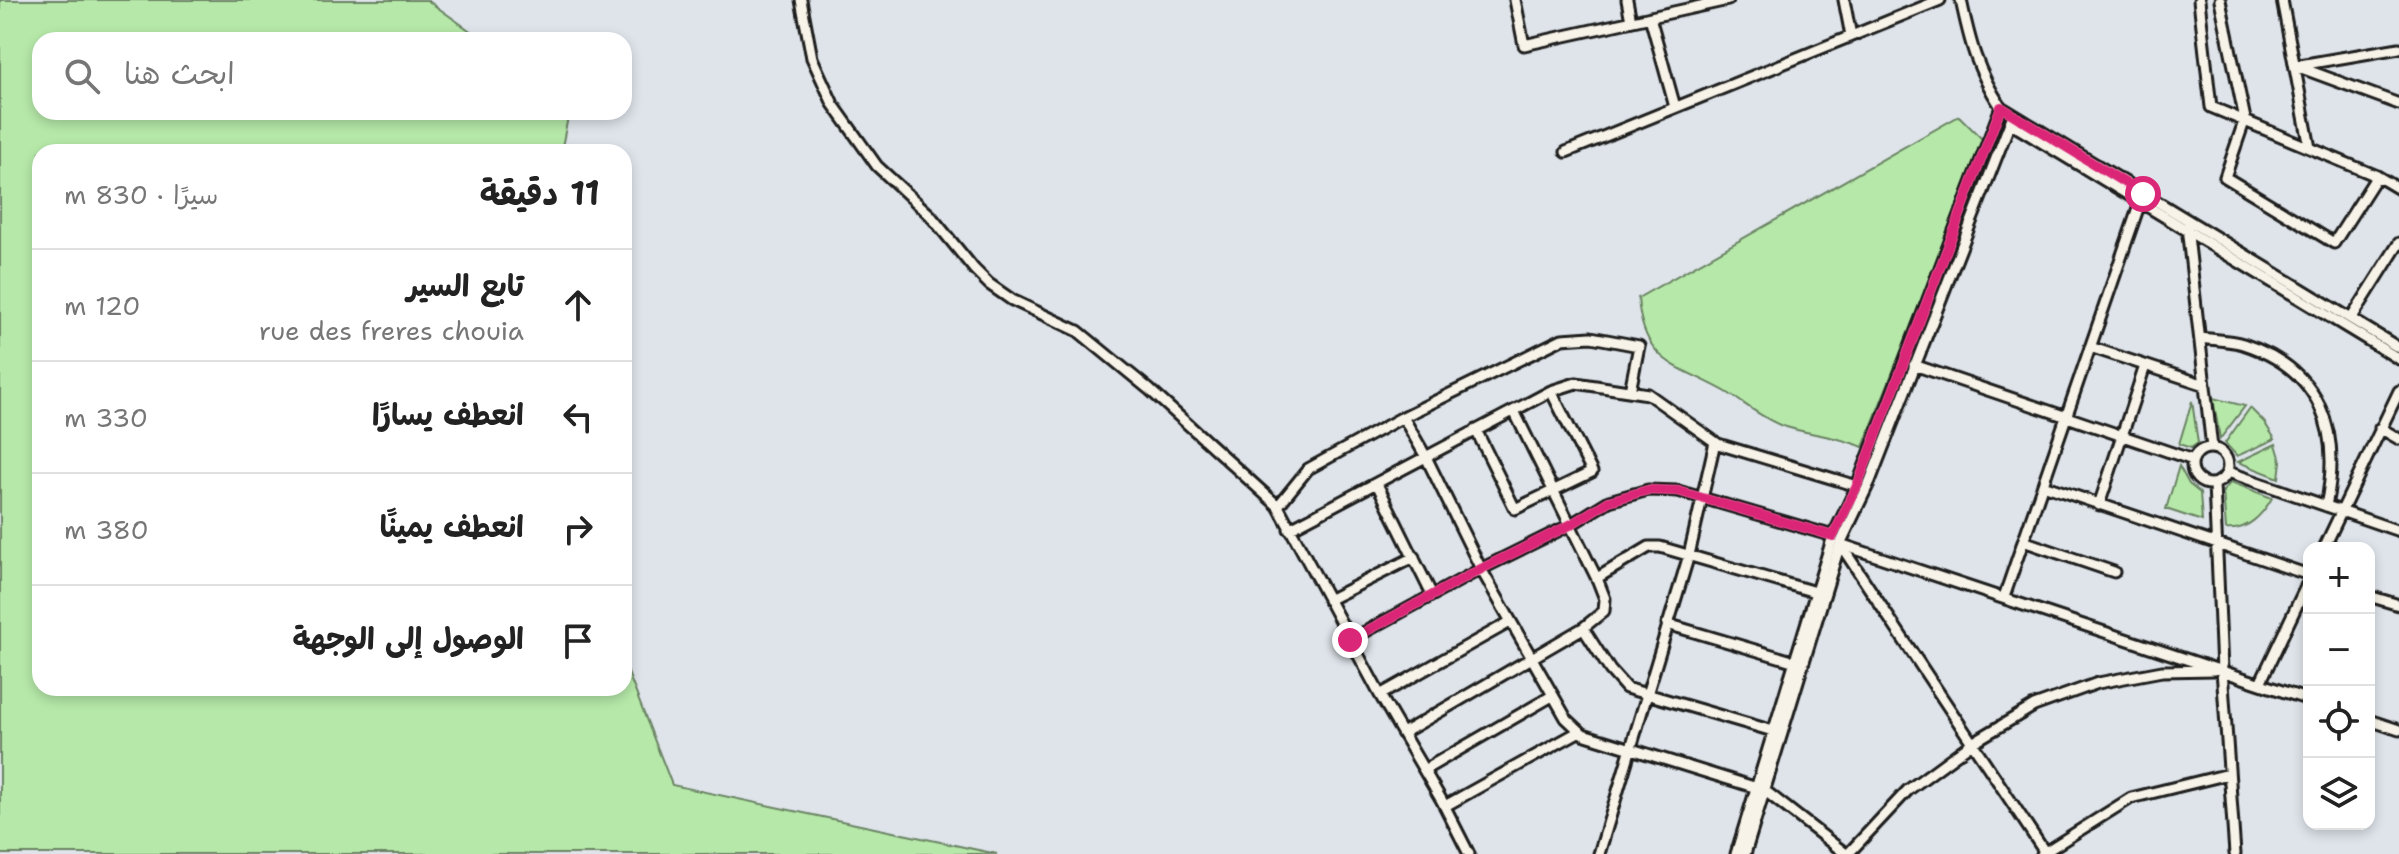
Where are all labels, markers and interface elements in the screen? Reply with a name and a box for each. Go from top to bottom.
search box [32,32,632,120]
text: ابحث هنا [124,53,235,94]
icon: search [60,54,104,98]
text: 11 دقيقة [480,170,600,216]
route start [2125,176,2161,212]
text: سيرًا · 830 m [64,177,218,212]
text: تابع السير [407,265,524,306]
icon: ahead [556,283,600,327]
text: 120 m [64,288,140,323]
text: rue des freres chouia [259,313,524,348]
text: انعطف يسارًا [372,394,524,435]
icon: left [556,395,600,439]
text: 330 m [64,400,148,435]
text: انعطف يمينًا [380,506,524,547]
icon: right [556,507,600,551]
text: 380 m [64,512,149,547]
map controls [2303,542,2375,830]
button: + [2303,542,2375,614]
button: − [2303,614,2375,686]
text: الوصول إلى الوجهة [292,618,524,659]
icon: arrive [556,619,600,663]
route end [1332,622,1368,658]
button: locate [2303,686,2375,758]
button: layers [2303,758,2375,830]

